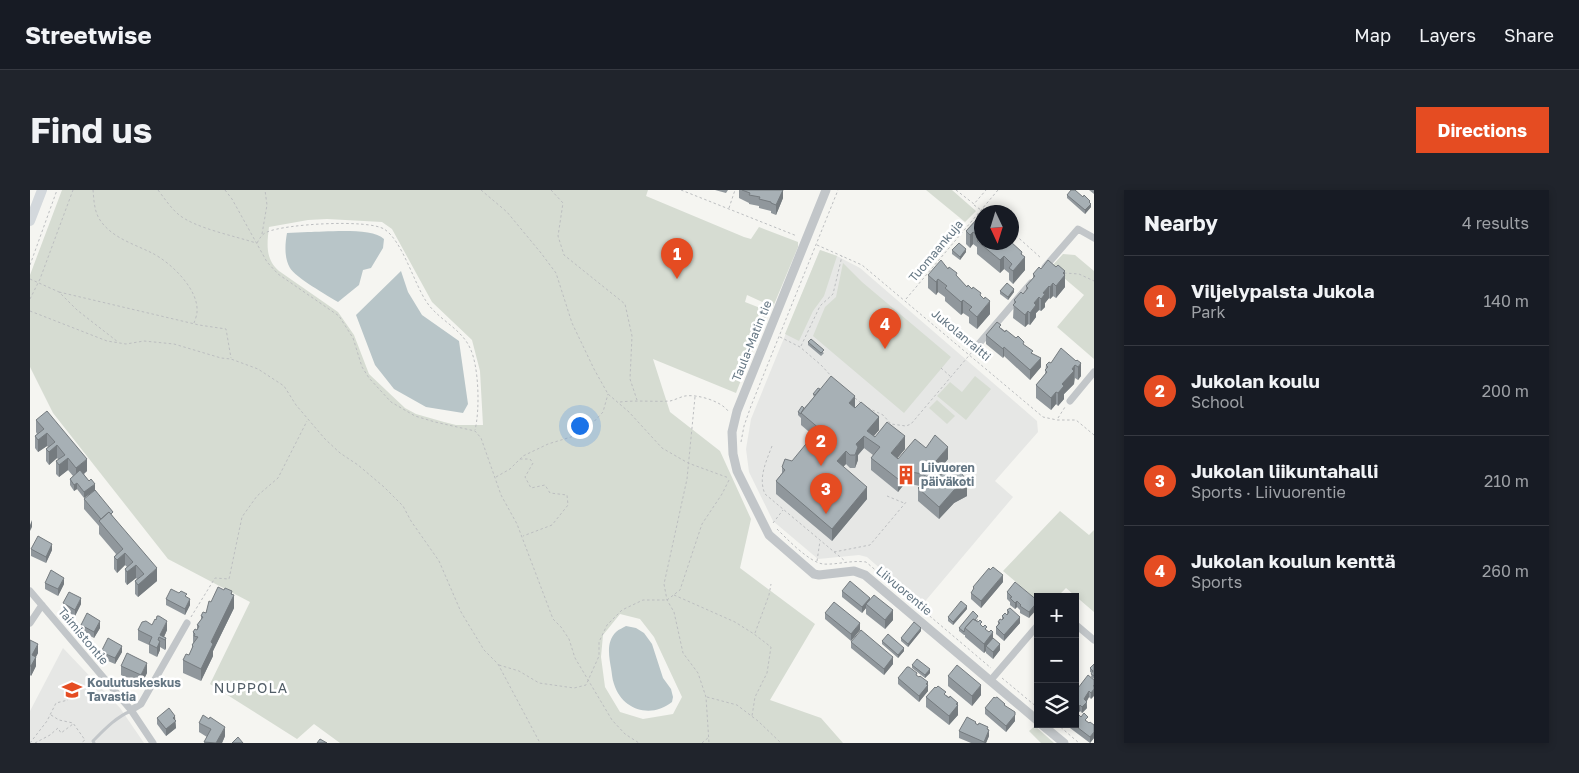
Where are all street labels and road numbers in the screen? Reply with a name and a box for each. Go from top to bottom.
street label: Tuomaankuja [905,217,966,285]
street label: Taula-Matin tie [728,298,775,383]
street label: Jukolanraitti [929,305,994,364]
street label: Liivuorentie [873,563,935,618]
street label: Taimistontie [55,604,112,668]

